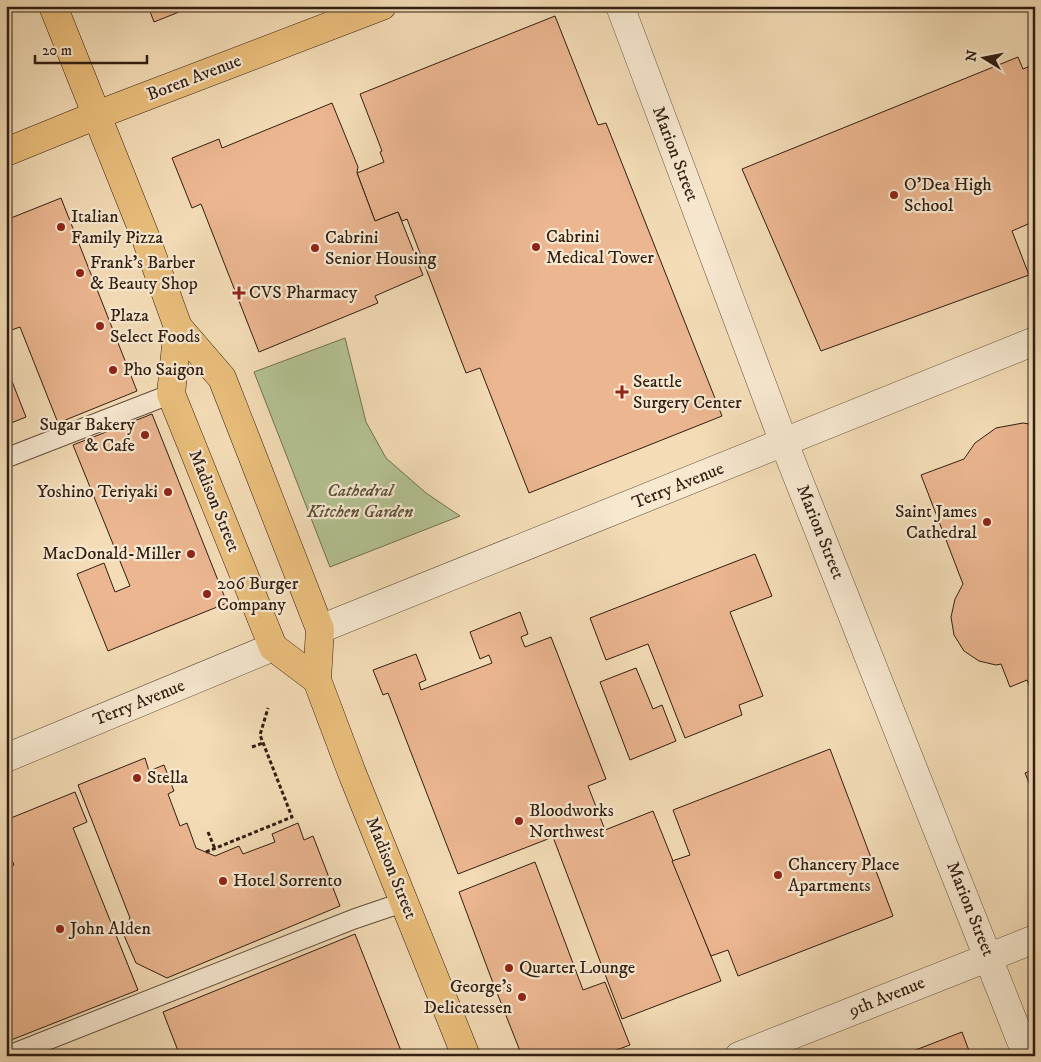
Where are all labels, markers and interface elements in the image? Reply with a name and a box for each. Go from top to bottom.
scale bar [35,32,148,64]
north arrow [958,32,1008,82]
text: 20 m [42,41,72,60]
text: N [962,48,982,63]
street label: Boren Avenue [144,50,244,106]
street label: Marion Street [647,103,703,205]
place label: O'Dea High School [904,174,992,217]
marker: O'Dea High School [888,189,900,201]
place label: Italian Family Pizza [71,206,164,249]
marker: Italian Family Pizza [55,221,67,233]
place label: Cabrini Medical Tower [546,226,654,269]
place label: Cabrini Senior Housing [325,227,437,270]
marker: Cabrini Medical Tower [530,241,542,253]
marker: Cabrini Senior Housing [309,242,321,254]
place label: Frank's Barber & Beauty Shop [90,252,198,295]
marker: Frank's Barber & Beauty Shop [74,267,86,279]
place label: CVS Pharmacy [249,282,358,304]
marker: CVS Pharmacy [233,287,245,299]
place label: Plaza Select Foods [110,305,200,348]
marker: Plaza Select Foods [94,320,106,332]
place label: Pho Saigon [123,359,205,381]
marker: Pho Saigon [107,364,119,376]
place label: Seattle Surgery Center [633,371,742,414]
marker: Seattle Surgery Center [615,385,629,399]
place label: Sugar Bakery & Cafe [39,414,135,457]
marker: Sugar Bakery & Cafe [139,429,151,441]
street label: Madison Street [184,447,245,556]
street label: Terry Avenue [629,458,727,514]
park label: Cathedral Kitchen Garden [306,480,413,523]
place label: Yoshino Teriyaki [37,481,158,503]
street label: Marion Street [791,482,849,583]
marker: Yoshino Teriyaki [162,486,174,498]
place label: Saint James Cathedral [895,501,978,544]
marker: Saint James Cathedral [981,516,993,528]
place label: MacDonald-Miller [42,543,181,565]
marker: MacDonald-Miller [185,548,197,560]
place label: 206 Burger Company [217,573,299,616]
marker: 206 Burger Company [201,588,213,600]
street label: Terry Avenue [90,675,188,731]
place label: Stella [147,767,188,789]
marker: Stella [131,772,143,784]
place label: Bloodworks Northwest [529,800,614,843]
street label: Madison Street [361,814,422,923]
marker: Bloodworks Northwest [513,815,525,827]
place label: Chancery Place Apartments [788,854,899,897]
street label: Marion Street [941,859,999,960]
marker: Chancery Place Apartments [772,869,784,881]
place label: Hotel Sorrento [233,870,342,892]
marker: Hotel Sorrento [217,875,229,887]
place label: John Alden [68,918,152,940]
marker: John Alden [54,923,66,935]
place label: Quarter Lounge [519,957,635,979]
marker: Quarter Lounge [503,962,515,974]
street label: 9th Avenue [845,972,928,1023]
place label: George's Delicatessen [424,976,513,1019]
marker: George's Delicatessen [516,991,528,1003]

